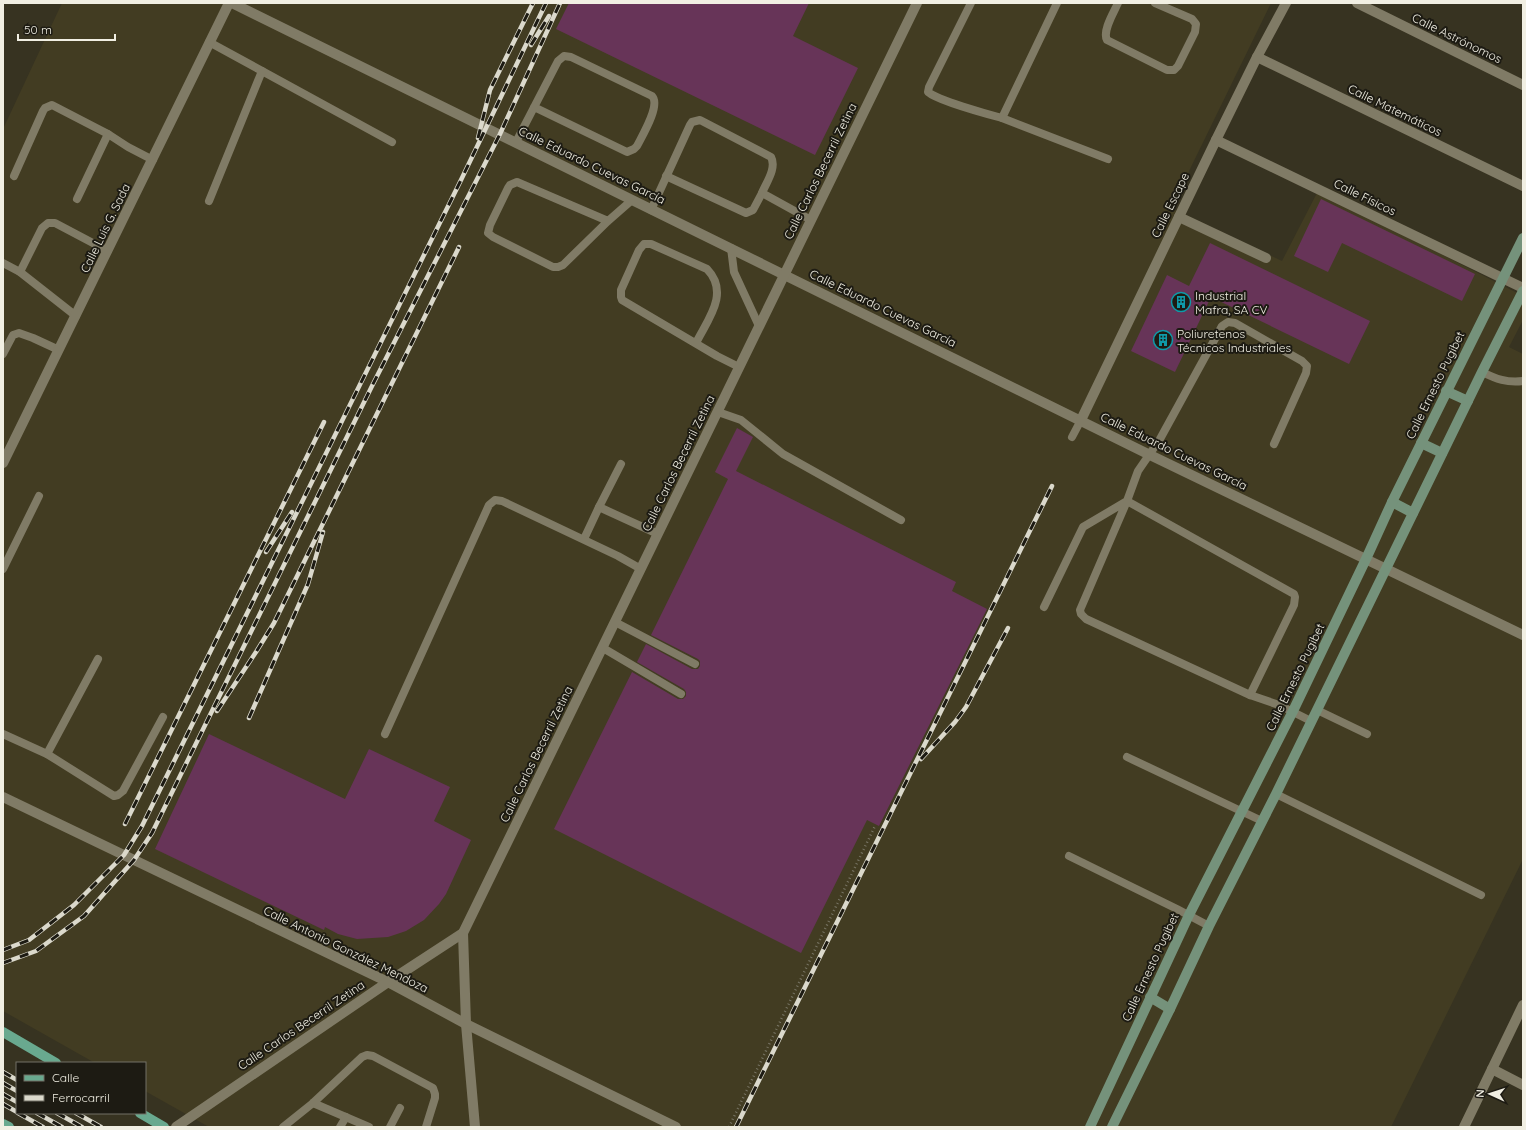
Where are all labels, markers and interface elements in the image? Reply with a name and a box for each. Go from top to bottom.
street label: Calle Astrónomos [1410,10,1505,66]
scale bar [18,16,115,42]
text: 50 m [24,22,52,37]
street label: Calle Matemáticos [1346,81,1445,139]
street label: Calle Carlos Becerril Zetina [780,100,860,242]
street label: Calle Eduardo Cuevas García [516,123,668,207]
street label: Calle Escape [1148,170,1192,240]
street label: Calle Físicos [1332,176,1399,219]
street label: Calle Luis G. Sada [77,181,133,275]
street label: Calle Eduardo Cuevas García [807,266,959,350]
place label: Industrial Mafra, SA CV [1195,288,1267,317]
building icon: Industrial Mafra, SA CV [1170,291,1192,313]
place label: Poliuretenos Técnicos Industriales [1177,326,1291,355]
building icon: Poliuretenos Técnicos Industriales [1152,329,1174,351]
street label: Calle Ernesto Pugibet [1402,329,1468,441]
street label: Calle Carlos Becerril Zetina [638,392,718,534]
street label: Calle Eduardo Cuevas García [1098,409,1250,493]
street label: Calle Ernesto Pugibet [1262,621,1328,733]
street label: Calle Carlos Becerril Zetina [496,683,576,825]
street label: Calle Antonio González Mendoza [261,902,431,996]
street label: Calle Ernesto Pugibet [1118,910,1182,1024]
street label: Calle Carlos Becerril Zetina [235,977,367,1073]
legend [16,1062,146,1114]
text: Calle [52,1070,80,1085]
north arrow [1470,1074,1510,1114]
text: N [1473,1089,1487,1098]
text: Ferrocarril [52,1090,110,1105]

